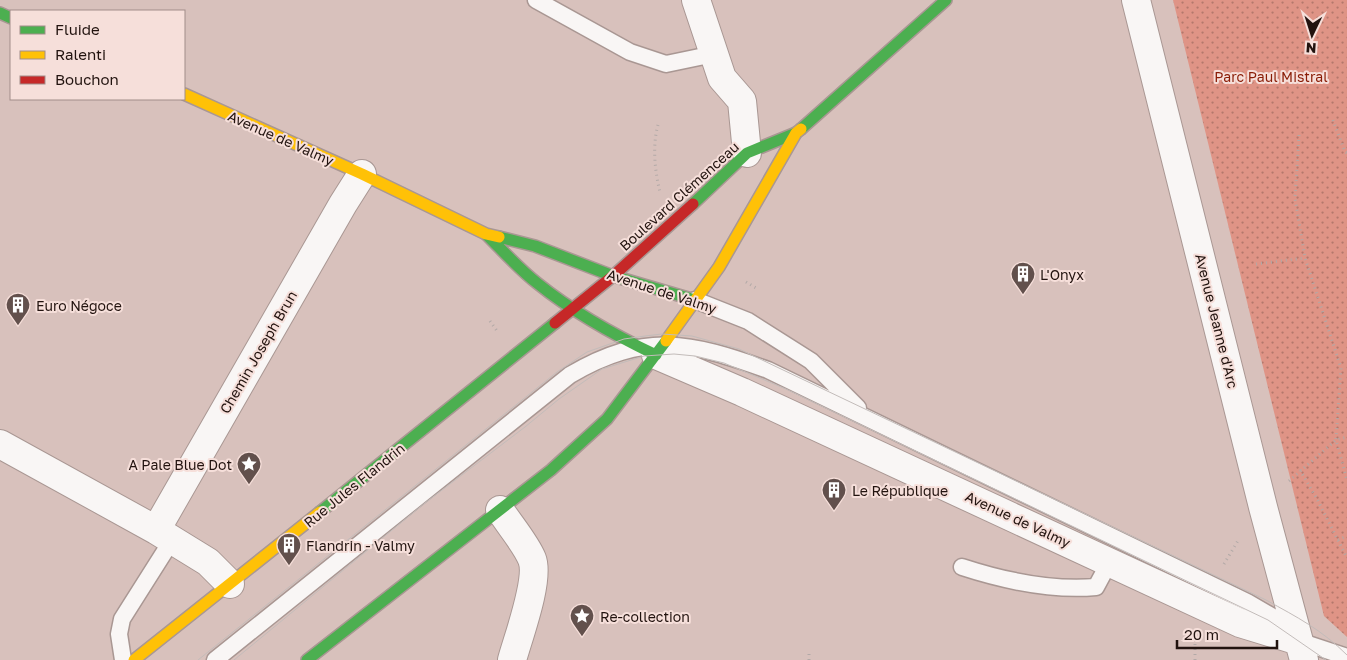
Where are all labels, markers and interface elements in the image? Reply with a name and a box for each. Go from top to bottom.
legend [10,10,185,100]
north arrow [1287,10,1337,60]
text: Fluide [55,20,100,38]
text: N [1305,40,1317,57]
text: Ralenti [55,45,106,63]
park label: Parc Paul Mistral [1214,68,1328,85]
text: Bouchon [55,70,119,88]
street label: Avenue de Valmy [225,107,337,169]
street label: Boulevard Clémenceau [616,138,742,254]
street label: Avenue Jeanne d'Arc [1192,252,1242,391]
building icon: L'Onyx [1010,261,1036,295]
street label: Avenue de Valmy [605,265,719,317]
place label: L'Onyx [1040,266,1084,283]
street label: Chemin Joseph Brun [216,288,300,416]
building icon: Euro Négoce [5,292,31,326]
place label: Euro Négoce [36,297,122,314]
street label: Rue Jules Flandrin [300,439,408,531]
place icon: A Pale Blue Dot [236,451,262,485]
place label: A Pale Blue Dot [128,456,232,473]
building icon: Le République [821,477,847,511]
place label: Le République [852,482,948,499]
street label: Avenue de Valmy [963,487,1073,551]
building icon: Flandrin - Valmy [276,532,302,566]
place label: Flandrin - Valmy [306,537,415,554]
place icon: Re-collection [569,603,595,637]
place label: Re-collection [600,608,690,625]
scale bar [1177,618,1277,650]
text: 20 m [1184,625,1219,643]

